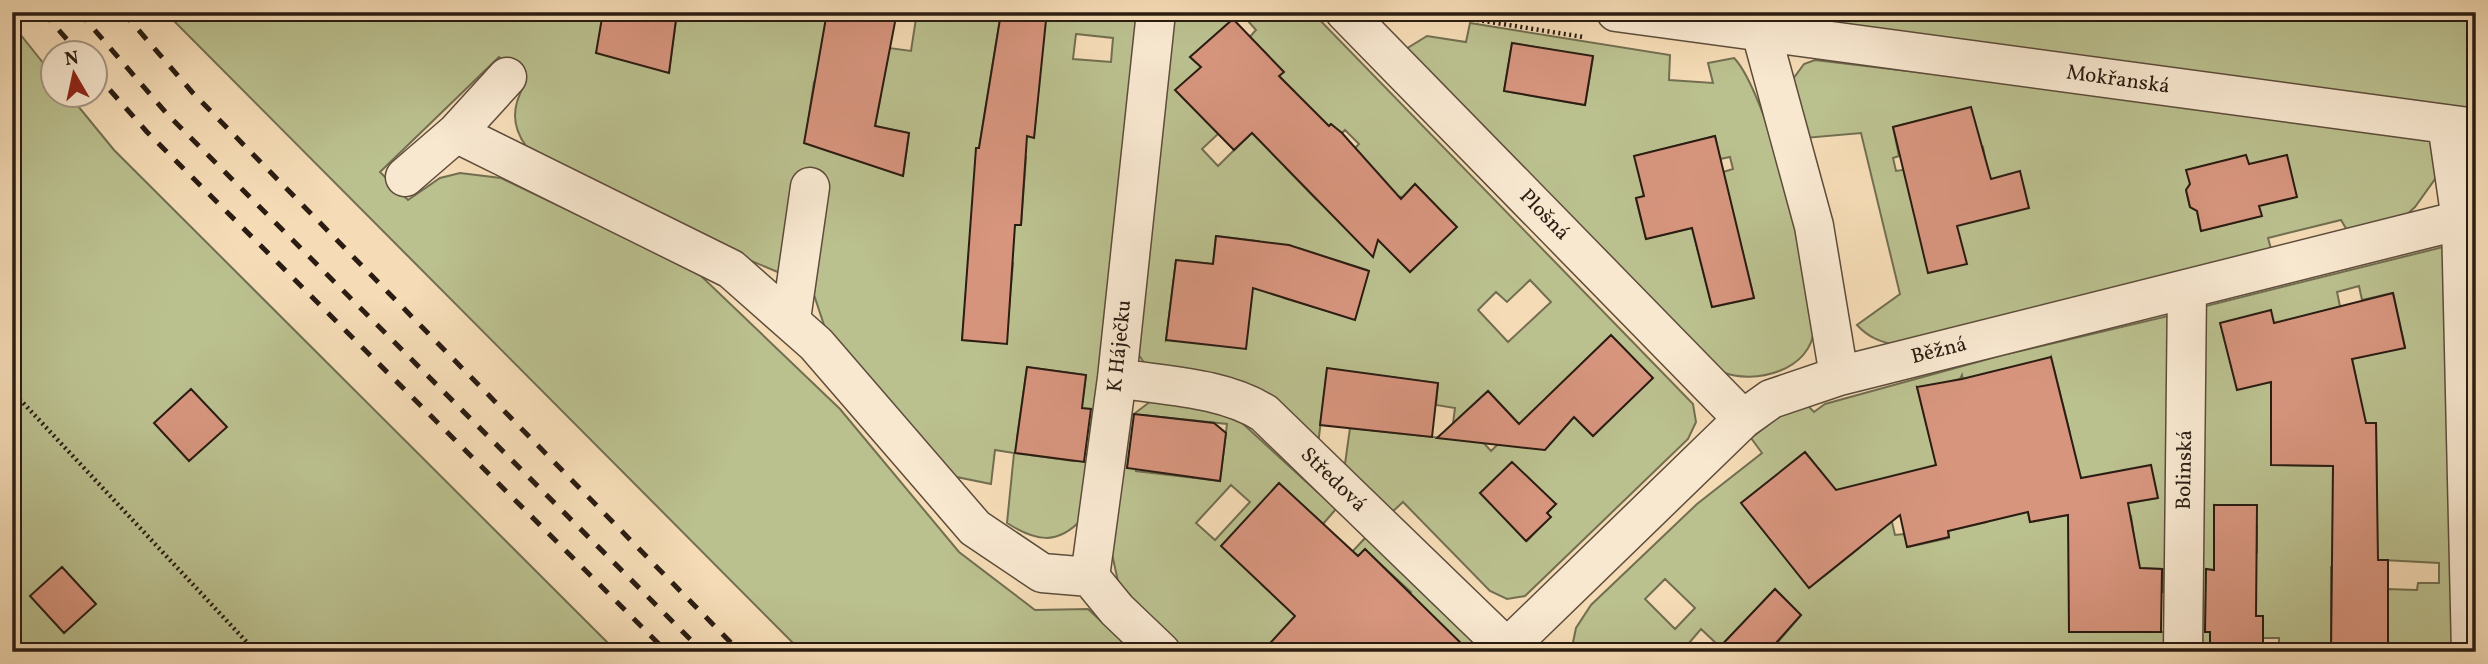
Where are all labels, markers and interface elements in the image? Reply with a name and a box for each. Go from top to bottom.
north arrow [38,38,108,108]
text: N [63,45,81,73]
street label: Mokřanská [2064,58,2172,102]
street label: Plošná [1512,183,1576,247]
street label: K Háječku [1101,298,1139,394]
street label: Běžná [1908,330,1970,372]
street label: Bolinská [2170,430,2200,510]
street label: Středová [1293,441,1373,519]

